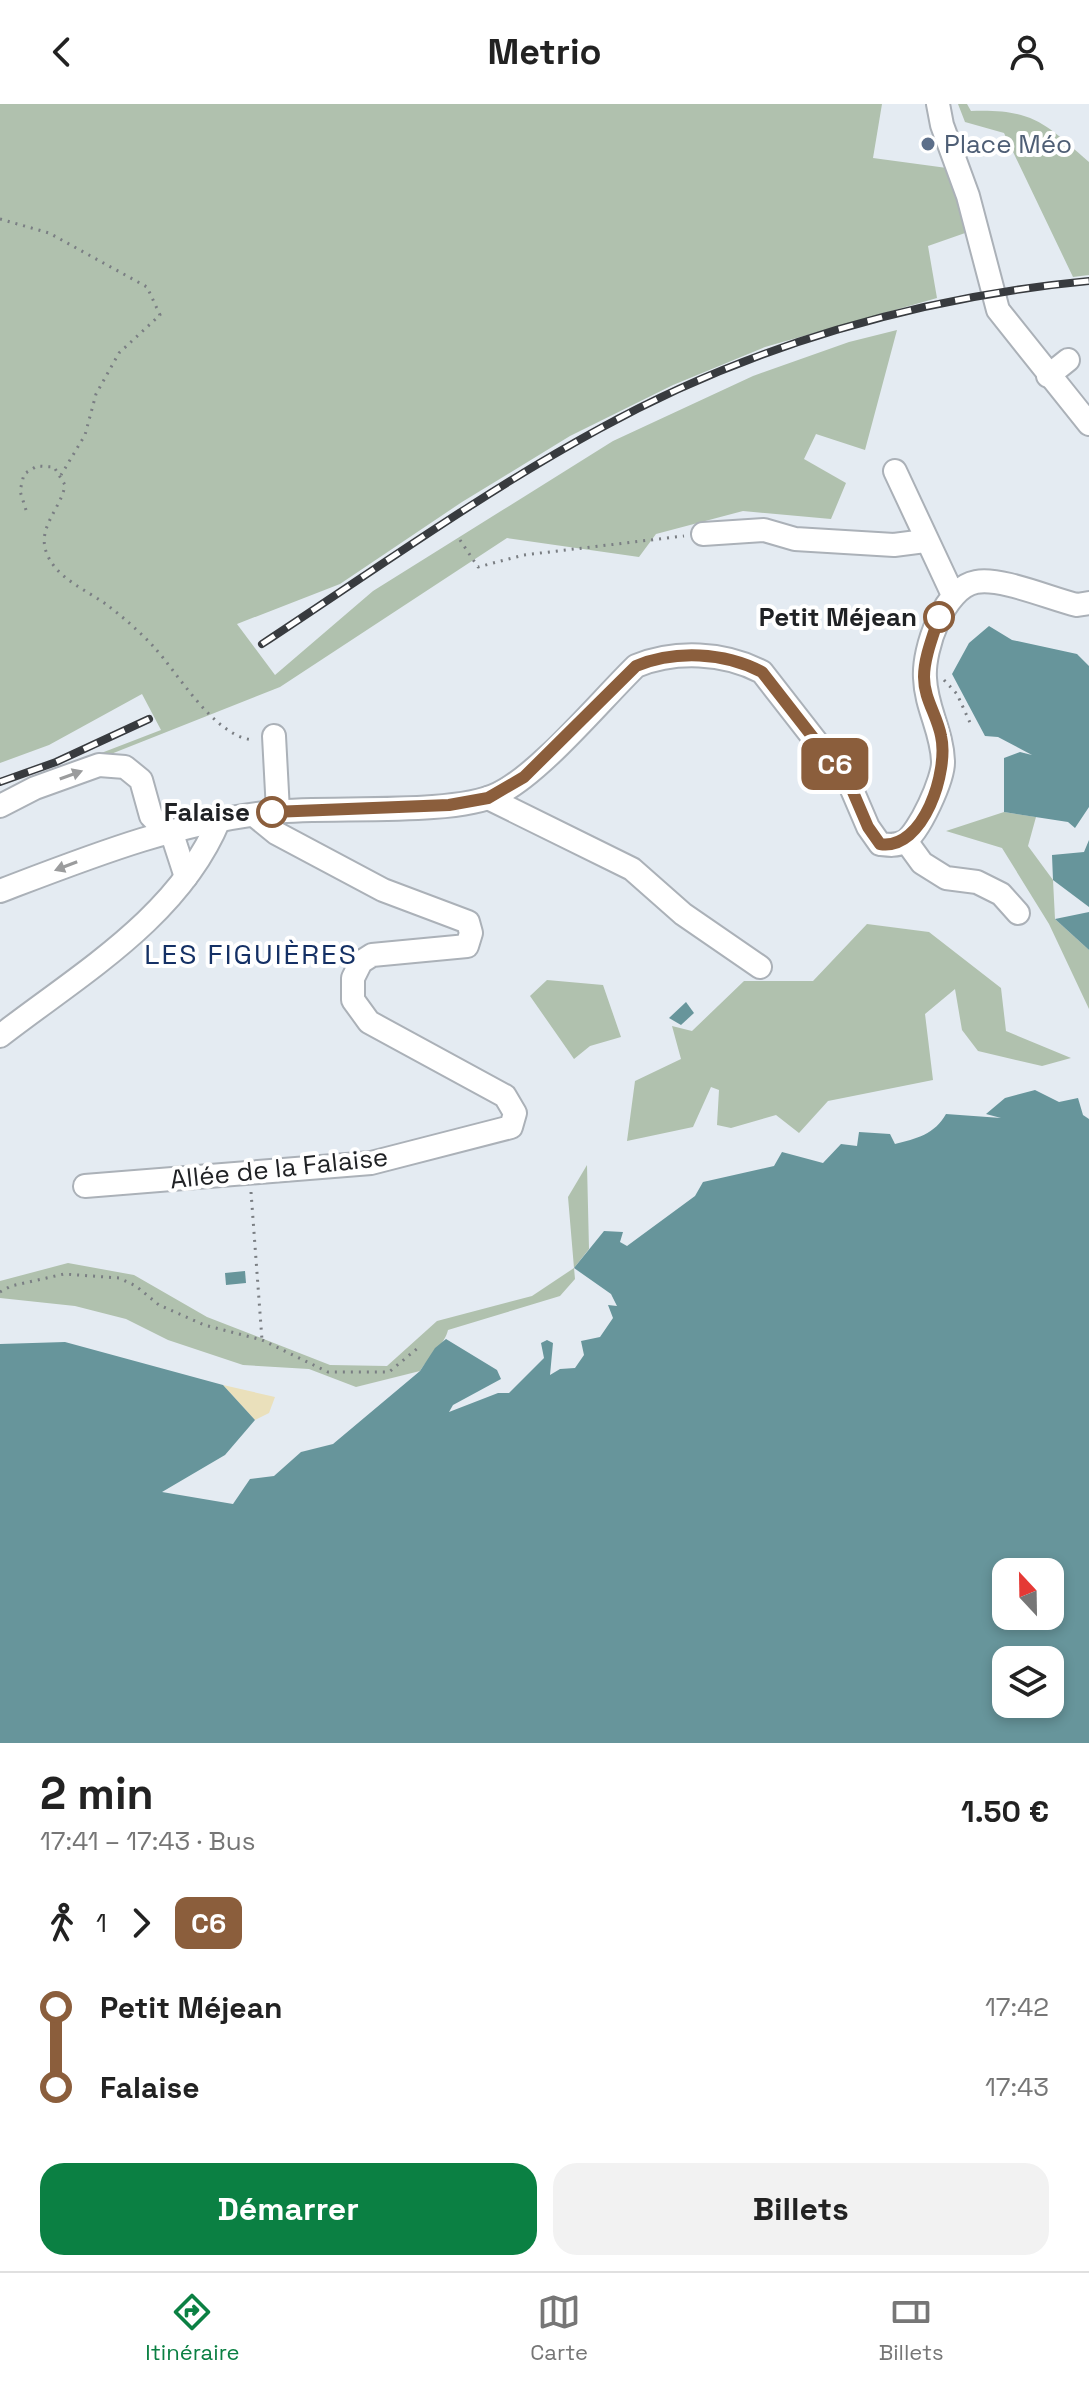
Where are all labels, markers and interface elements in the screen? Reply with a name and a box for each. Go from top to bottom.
text: Metrio [487,29,602,75]
icon: back [40,30,84,74]
icon: person [1005,30,1049,74]
place label: Place Méo [944,127,1072,161]
marker: Place Méo [919,135,937,153]
place label: Petit Méjean [759,600,917,634]
marker: Petit Méjean [924,602,954,632]
line badge: C6 [799,738,871,790]
text: C6 [817,746,853,782]
one-way arrow [60,768,84,781]
place label: Falaise [164,795,250,829]
marker: Falaise [257,797,287,827]
one-way arrow [54,860,78,873]
district label: LES FIGUIÈRES [144,936,358,972]
street label: Allée de la Falaise [168,1140,390,1196]
north arrow [992,1558,1064,1630]
map controls [992,1558,1064,1718]
button: layers [992,1646,1064,1718]
text: 2 min [40,1766,154,1822]
text: 1.50 € [961,1792,1049,1831]
text: 17:41 – 17:43 · Bus [40,1824,255,1858]
icon: walk [40,1901,84,1945]
icon: forward [119,1901,163,1945]
text: C6 [191,1905,226,1941]
text: 1 [96,1906,107,1940]
text: Petit Méjean [100,1988,283,2027]
text: 17:42 [985,1990,1049,2024]
text: Falaise [100,2068,199,2107]
text: 17:43 [985,2070,1049,2104]
button: Démarrer [40,2163,537,2255]
button: Billets [553,2163,1049,2255]
tab: Itinéraire [145,2290,240,2366]
tab: Carte [530,2290,588,2366]
tab: Billets [879,2290,944,2366]

